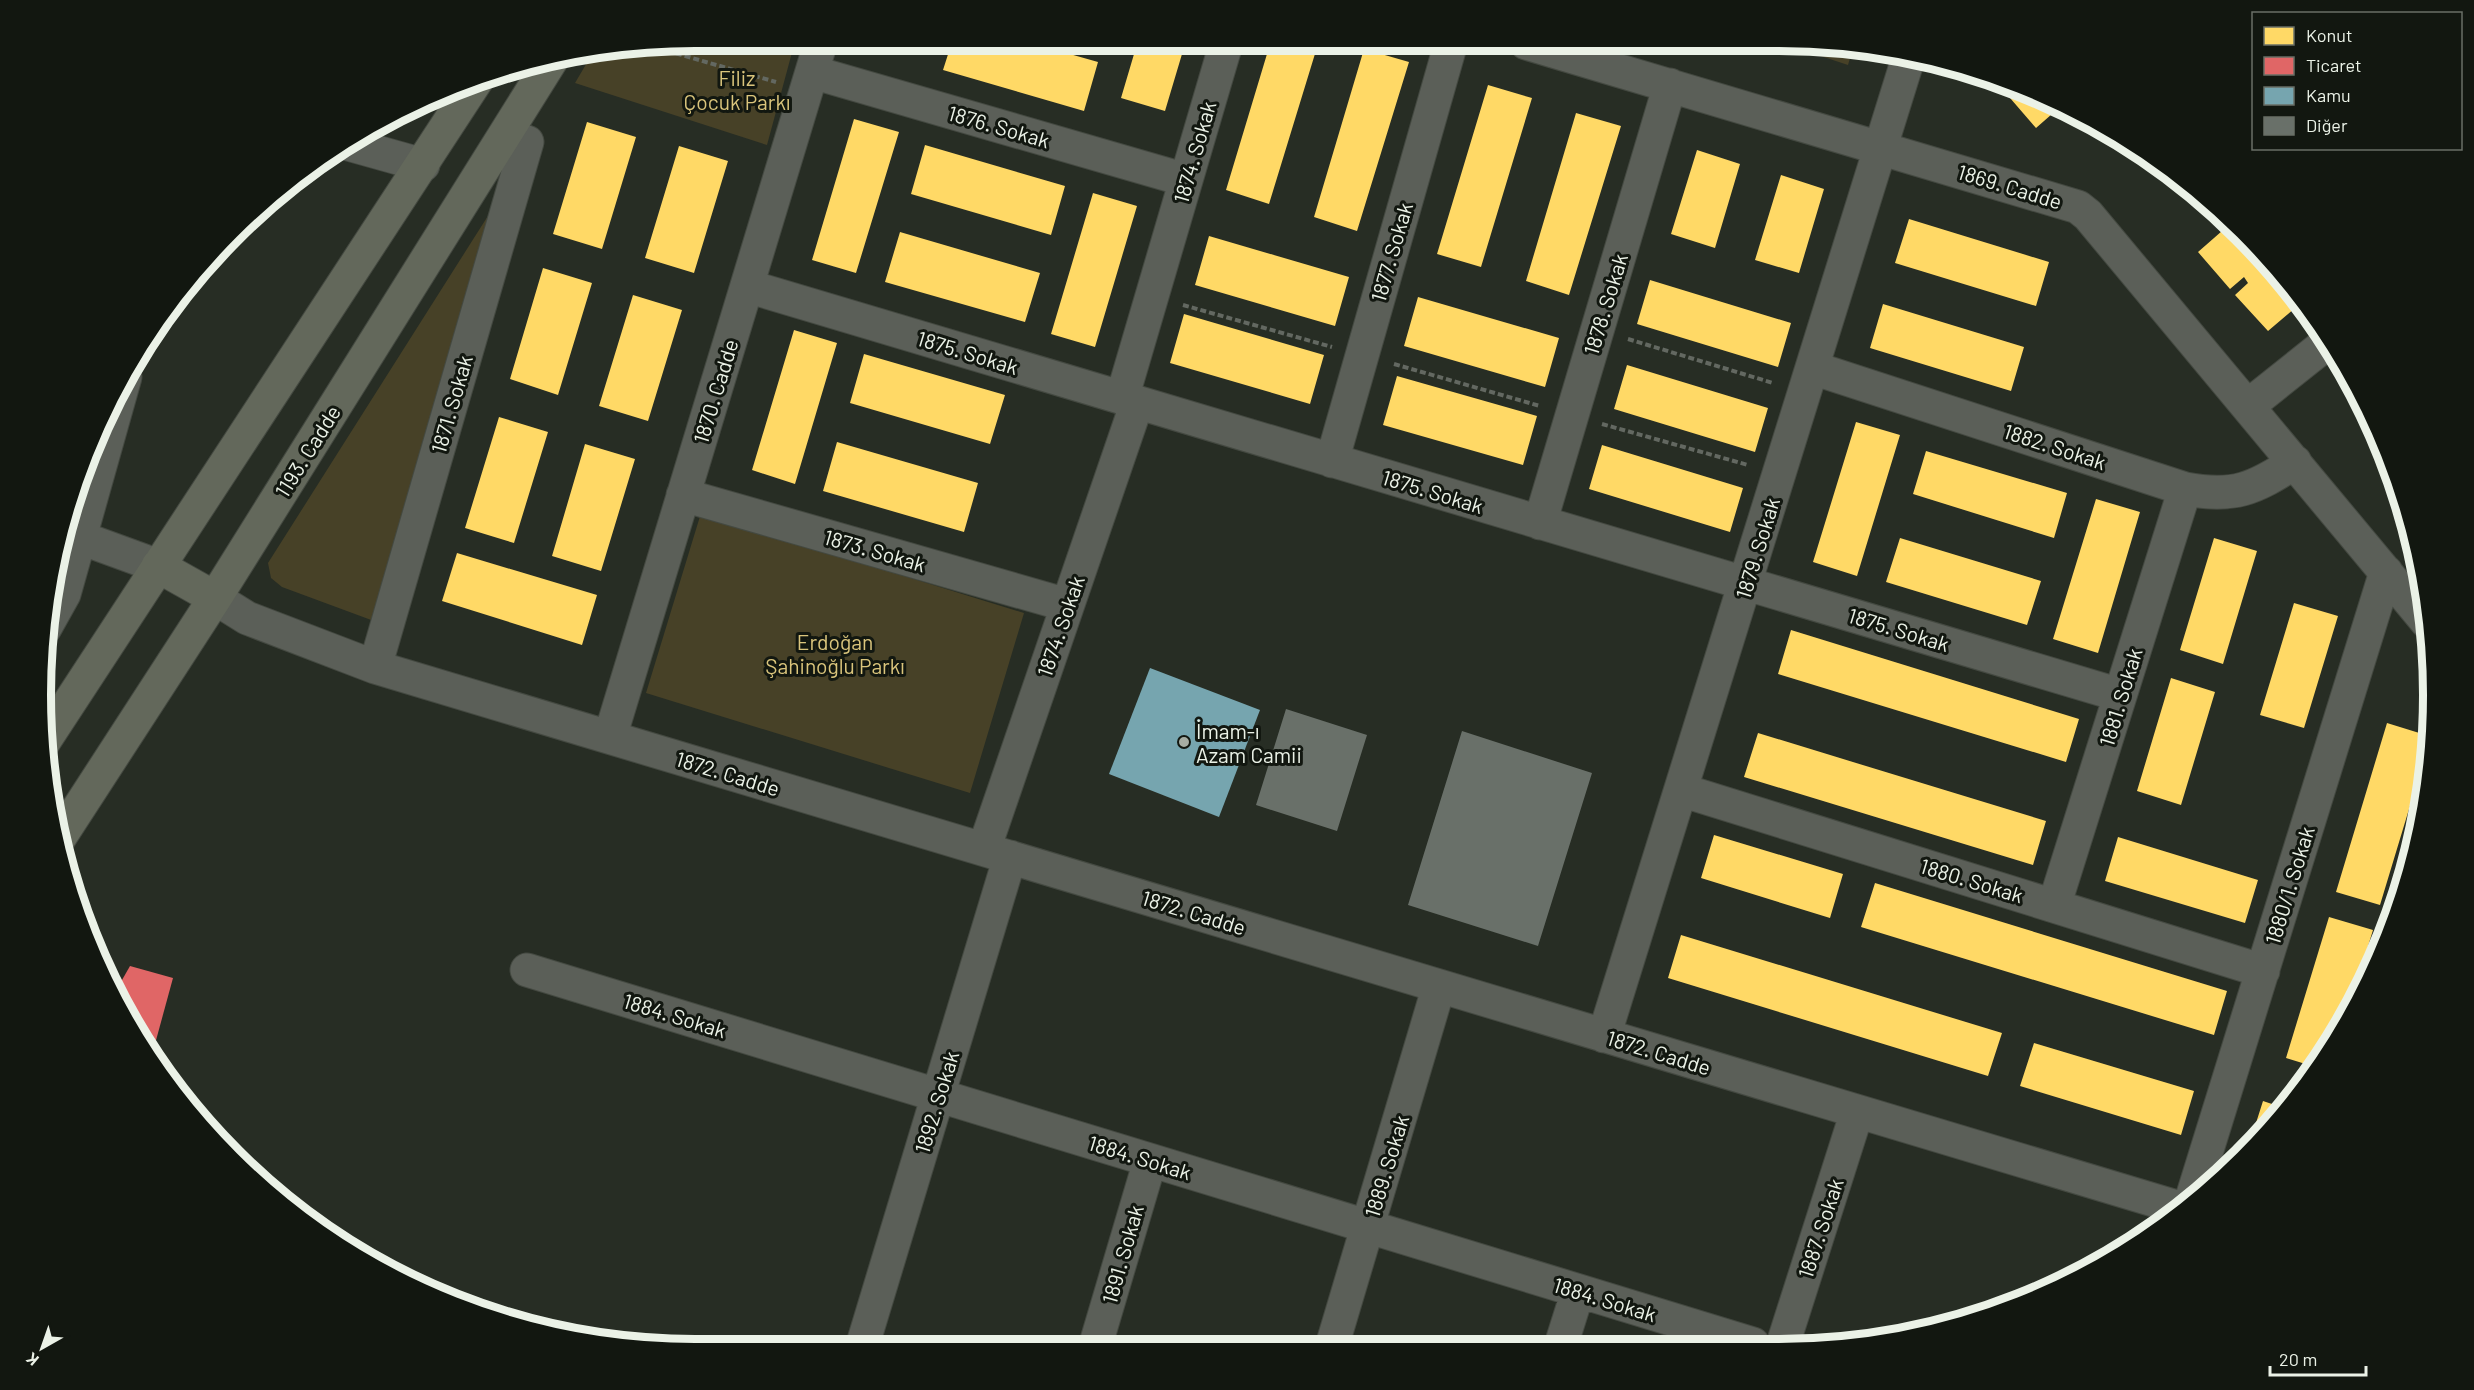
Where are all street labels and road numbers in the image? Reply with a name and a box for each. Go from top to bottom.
street label: 1874. Sokak [1167,98,1221,206]
street label: 1876. Sokak [945,100,1053,152]
street label: 1869. Cadde [1955,158,2065,214]
street label: 1877. Sokak [1365,199,1417,305]
street label: 1878. Sokak [1578,250,1632,358]
street label: 1875. Sokak [914,325,1022,379]
street label: 1870. Cadde [687,336,743,446]
street label: 1871. Sokak [425,352,477,456]
street label: 1193. Cadde [269,400,345,502]
street label: 1882. Sokak [2001,418,2109,474]
street label: 1875. Sokak [1379,464,1487,518]
street label: 1879. Sokak [1730,494,1784,602]
street label: 1873. Sokak [821,524,929,576]
street label: 1874. Sokak [1031,572,1089,680]
street label: 1875. Sokak [1845,602,1953,656]
street label: 1881. Sokak [2093,645,2147,749]
street label: 1872. Cadde [673,745,783,801]
street label: 1880/1. Sokak [2259,823,2319,947]
street label: 1880. Sokak [1917,852,2027,908]
street label: 1872. Cadde [1139,884,1249,940]
street label: 1884. Sokak [621,988,729,1042]
street label: 1872. Cadde [1604,1024,1714,1080]
street label: 1892. Sokak [909,1048,963,1156]
street label: 1889. Sokak [1359,1112,1413,1220]
street label: 1884. Sokak [1086,1130,1194,1184]
street label: 1887. Sokak [1792,1175,1848,1281]
street label: 1891. Sokak [1096,1202,1148,1306]
street label: 1884. Sokak [1551,1272,1659,1326]

